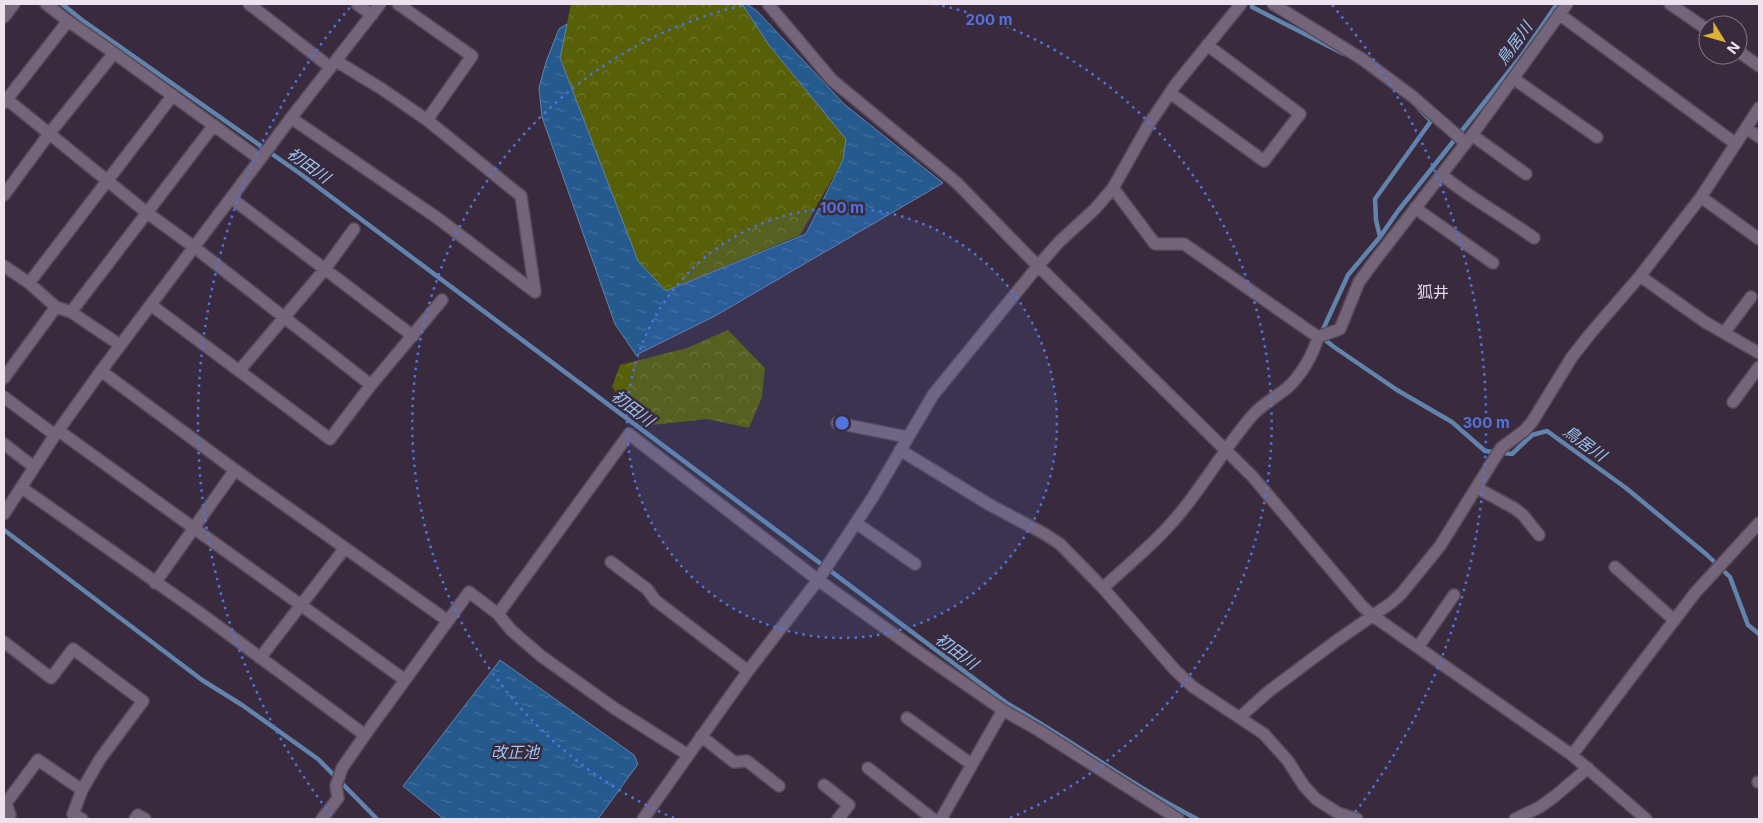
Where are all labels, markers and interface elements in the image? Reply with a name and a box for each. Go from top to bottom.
text: 200 m [966,10,1012,29]
north arrow [1698,15,1748,65]
water label: 鳥居川 [1492,16,1537,68]
text: N [1724,39,1744,58]
water label: 初田川 [284,143,336,188]
text: 100 m [820,198,864,217]
district label: 狐井 [1417,282,1449,302]
water label: 初田川 [608,386,660,432]
text: 300 m [1462,413,1510,432]
centre of rings [833,414,851,432]
water label: 鳥居川 [1560,421,1612,466]
water label: 初田川 [932,629,984,675]
water label: 改正池 [491,742,541,762]

